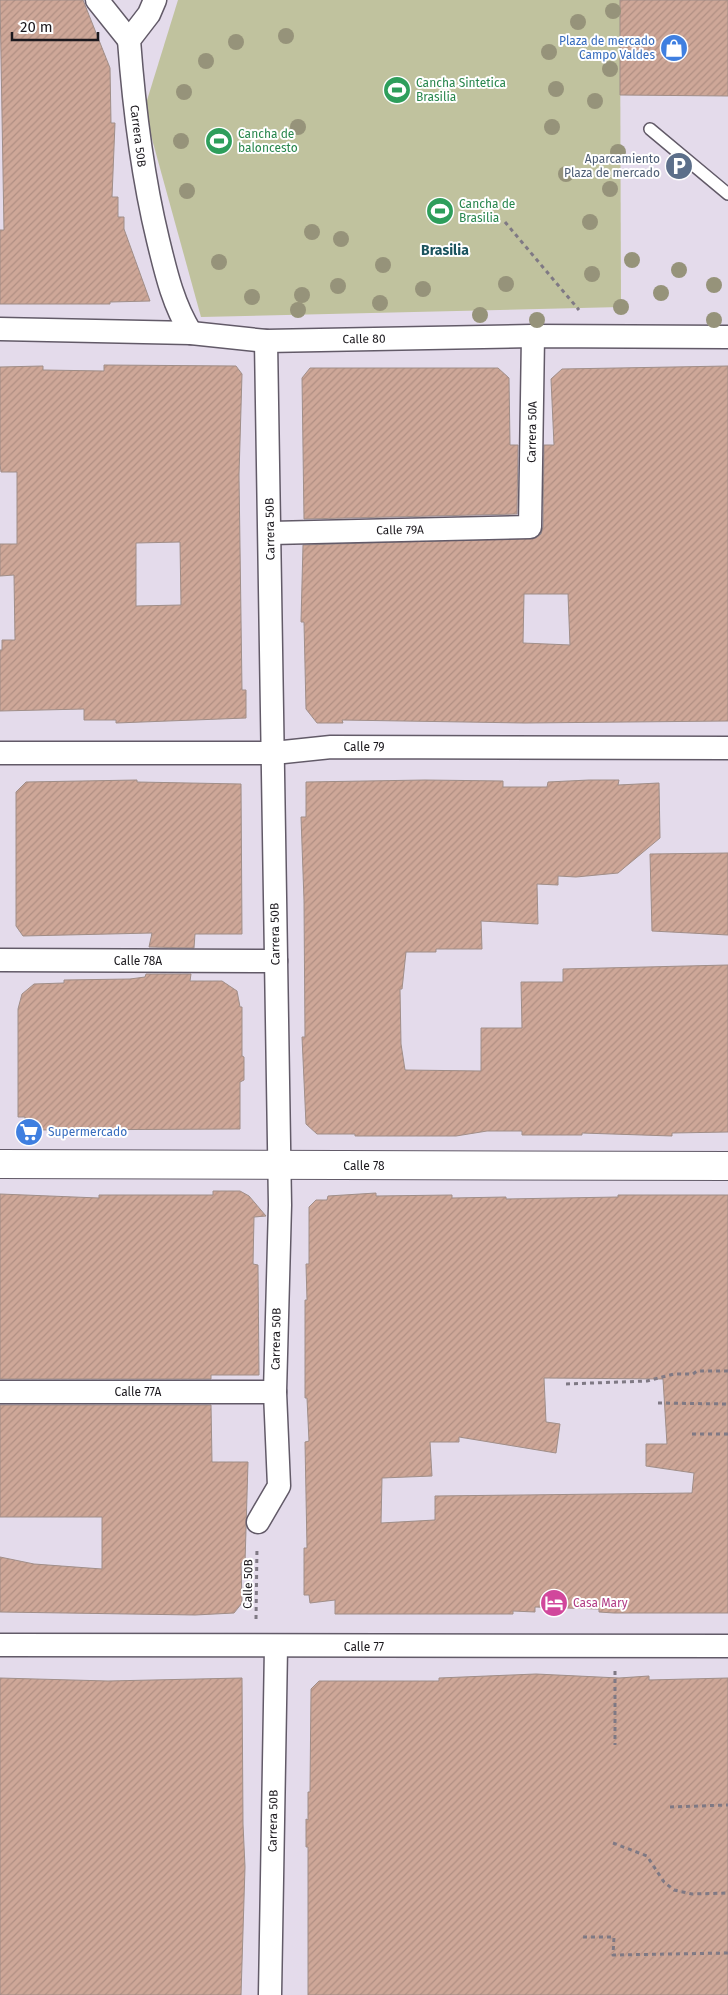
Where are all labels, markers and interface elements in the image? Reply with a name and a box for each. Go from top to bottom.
scale bar [12,10,99,42]
text: 20 m [20,18,53,36]
shop icon: Plaza de mercado Campo Valdes [659,33,689,63]
place label: Plaza de mercado Campo Valdes [559,34,655,62]
sports icon: Cancha Sintetica Brasilia [382,75,412,105]
place label: Cancha Sintetica Brasilia [416,76,506,104]
street label: Carrera 50B [127,104,149,168]
sports icon: Cancha de baloncesto [204,126,234,156]
place label: Cancha de baloncesto [238,127,298,155]
parking icon: Aparcamiento Plaza de mercado [664,151,694,181]
place label: Aparcamiento Plaza de mercado [564,152,660,180]
sports icon: Cancha de Brasilia [425,196,455,226]
place label: Cancha de Brasilia [459,197,515,225]
district label: Brasilia [421,242,469,259]
street label: Calle 80 [342,332,386,346]
street label: Carrera 50A [524,401,540,463]
street label: Carrera 50B [262,498,278,560]
street label: Calle 79A [376,523,424,537]
street label: Calle 79 [343,740,385,754]
street label: Carrera 50B [267,903,283,965]
street label: Calle 78A [114,954,162,968]
supermarket icon: Supermercado [14,1117,44,1147]
place label: Supermercado [48,1125,127,1139]
street label: Calle 78 [343,1159,385,1173]
street label: Carrera 50B [268,1308,284,1370]
street label: Calle 77A [115,1385,162,1399]
street label: Calle 50B [241,1559,255,1609]
hotel icon: Casa Mary [539,1588,569,1618]
place label: Casa Mary [573,1596,628,1610]
street label: Calle 77 [344,1640,384,1654]
street label: Carrera 50B [265,1790,281,1852]

